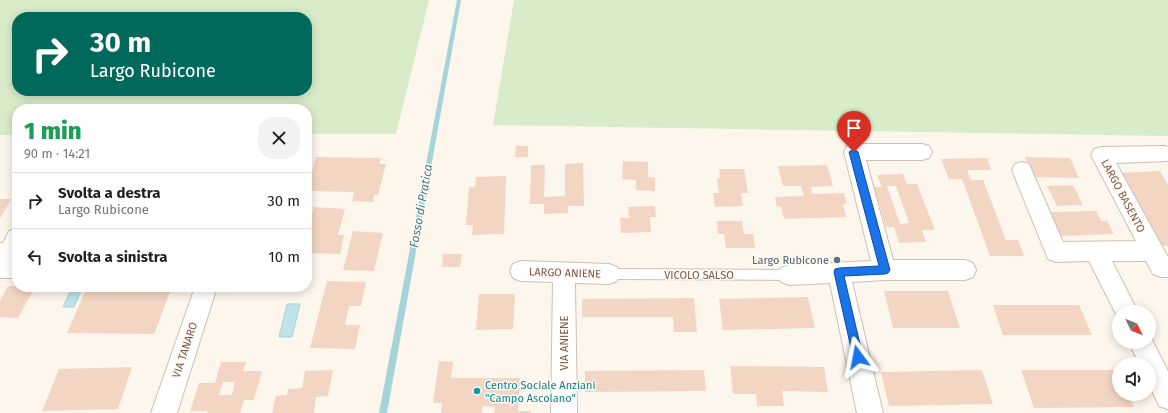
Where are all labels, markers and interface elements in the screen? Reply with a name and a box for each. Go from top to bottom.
text: 30 m [90,26,151,59]
icon: right [24,28,76,80]
text: Largo Rubicone [90,60,216,82]
pin [837,111,871,152]
text: 1 min [24,117,82,145]
button: close [258,117,300,159]
icon: arrive [843,117,865,139]
text: 90 m · 14:21 [24,146,90,161]
street label: LARGO BASENTO [1098,157,1148,235]
water label: Fosso di Pratica [407,163,435,249]
text: Svolta a destra [58,184,160,202]
icon: right [24,190,46,212]
text: 30 m [267,192,300,210]
text: Largo Rubicone [58,202,149,217]
icon: left [24,246,46,268]
text: Svolta a sinistra [58,248,168,266]
text: 10 m [268,248,300,266]
place label: Largo Rubicone [752,254,829,267]
marker: Largo Rubicone [832,255,842,265]
street label: LARGO ANIENE [529,265,601,281]
street label: VICOLO SALSO [664,269,734,282]
north arrow [1112,305,1156,349]
map controls [1112,305,1156,401]
street label: VIA ANIENE [558,315,571,370]
street label: VIA TANARO [170,320,200,380]
position arrow [837,336,879,378]
button: sound [1112,357,1156,401]
place label: Centro Sociale Anziani "Campo Ascolano" [485,379,596,405]
marker: Centro Sociale Anziani "Campo Ascolano" [472,386,482,396]

